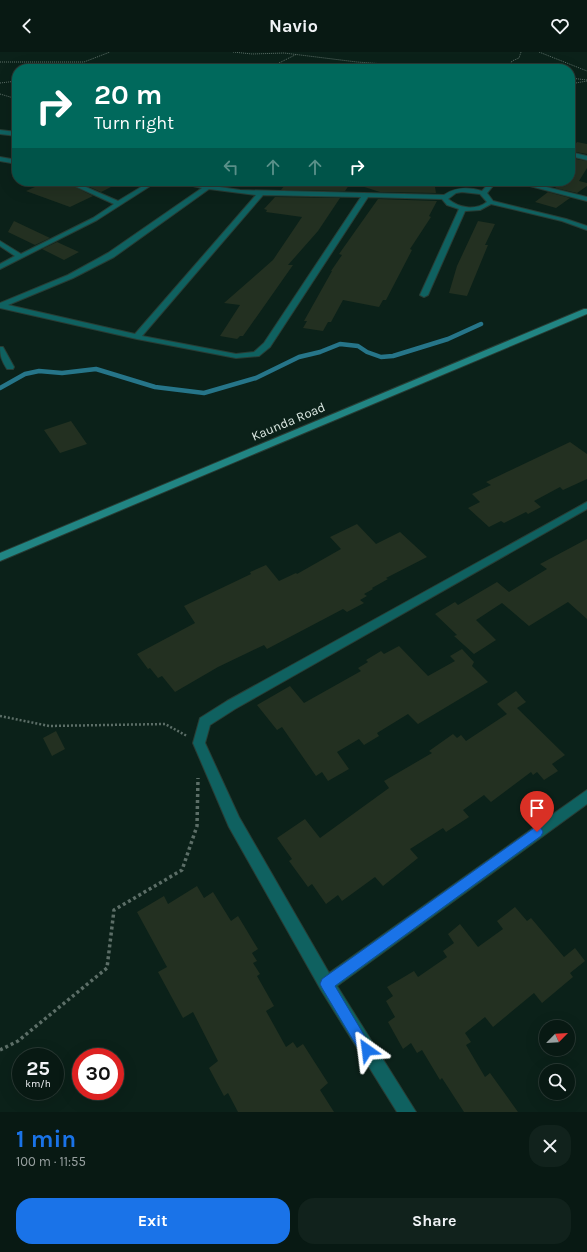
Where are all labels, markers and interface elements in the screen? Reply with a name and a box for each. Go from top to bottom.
icon: back [16,15,38,37]
text: Navio [269,15,318,37]
icon: heart [549,15,571,37]
text: 20 m [94,78,162,111]
icon: right [28,80,80,132]
text: Turn right [94,112,174,134]
icon: left [220,156,242,178]
icon: ahead [262,156,284,178]
icon: ahead [304,156,326,178]
icon: right [346,156,368,178]
street label: Kaunda Road [249,399,327,444]
pin [520,791,554,832]
icon: arrive [526,797,548,819]
north arrow [539,1020,575,1056]
map controls [539,1020,575,1100]
position arrow [346,1029,388,1071]
speed limit sign: 30 [72,1048,124,1100]
text: 25 [26,1057,50,1080]
button: search [539,1064,575,1100]
text: km/h [25,1078,51,1090]
text: 1 min [16,1125,76,1153]
button: close [529,1125,571,1167]
text: 100 m · 11:55 [16,1154,86,1169]
button: Exit [16,1198,290,1244]
button: Share [298,1198,571,1244]

